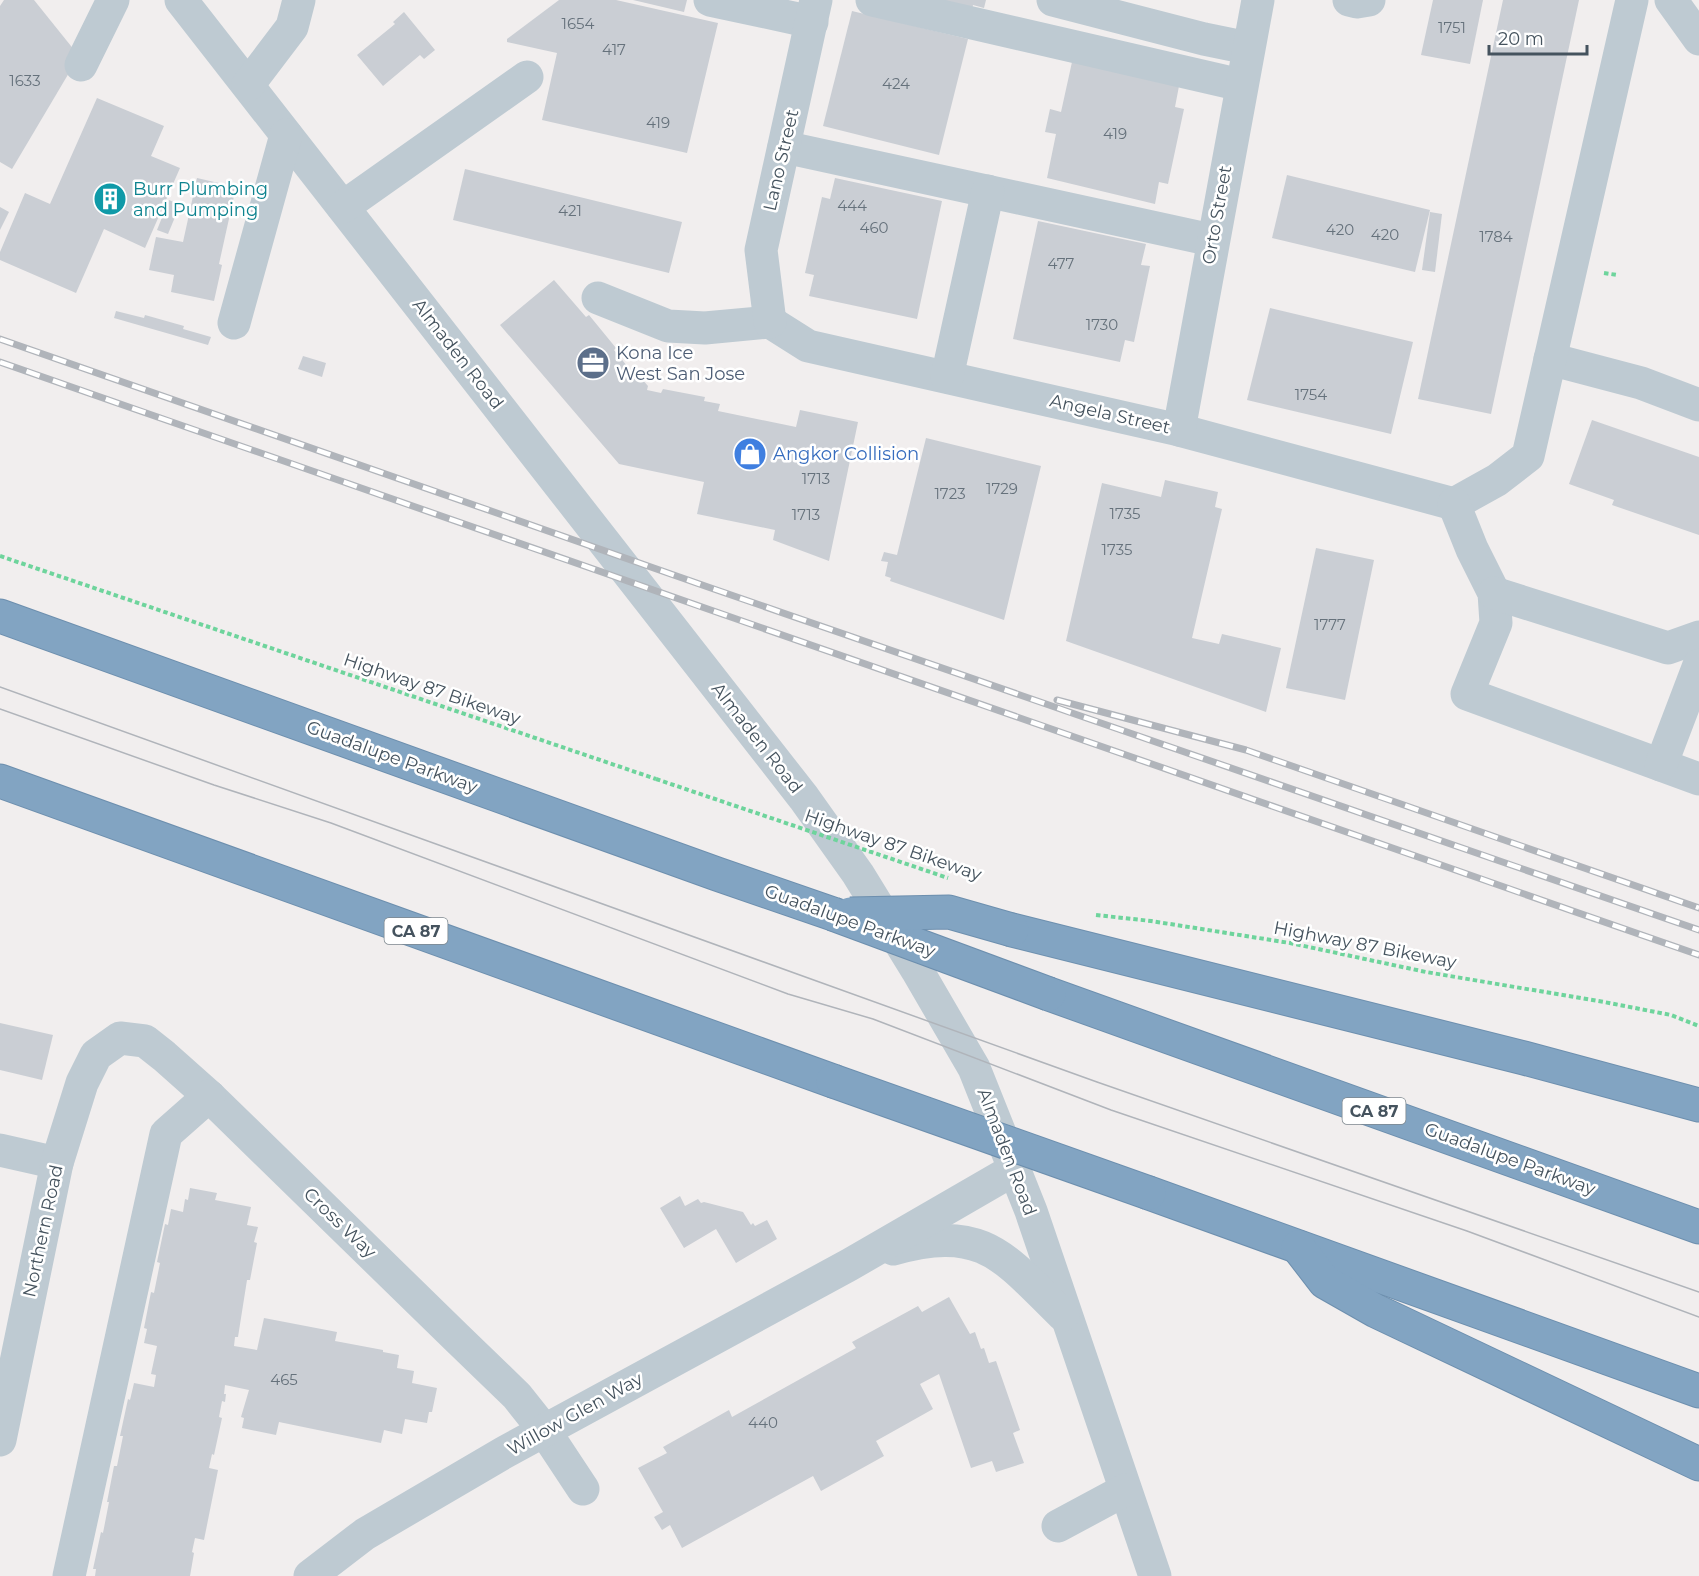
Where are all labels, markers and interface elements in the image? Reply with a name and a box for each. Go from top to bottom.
house number: 1654 [562,14,595,33]
house number: 1751 [1438,18,1466,37]
scale bar [1489,18,1586,56]
text: 20 m [1498,28,1544,50]
house number: 417 [602,40,626,59]
house number: 1633 [9,71,41,90]
house number: 424 [882,74,910,93]
street label: Lano Street [759,107,803,213]
house number: 419 [646,113,670,132]
house number: 419 [1103,124,1127,143]
street label: Orto Street [1197,164,1237,266]
place label: Burr Plumbing and Pumping [133,178,268,221]
building icon: Burr Plumbing and Pumping [92,181,128,217]
house number: 444 [837,196,867,215]
house number: 421 [558,201,582,220]
house number: 460 [860,218,889,237]
house number: 420 [1326,220,1354,239]
house number: 420 [1371,225,1399,244]
house number: 1784 [1479,227,1513,246]
house number: 477 [1048,254,1075,273]
street label: Almaden Road [408,294,508,414]
house number: 1730 [1086,315,1118,334]
place label: Kona Ice West San Jose [616,342,745,385]
office icon: Kona Ice West San Jose [575,345,611,381]
house number: 1754 [1295,385,1327,404]
street label: Angela Street [1048,389,1172,439]
shop icon: Angkor Collision [732,436,768,472]
place label: Angkor Collision [773,443,919,465]
house number: 1713 [802,469,830,488]
house number: 1729 [986,479,1018,498]
house number: 1723 [934,484,966,503]
house number: 1735 [1110,504,1140,523]
house number: 1713 [792,505,820,524]
house number: 1735 [1102,540,1132,559]
house number: 1777 [1314,615,1346,634]
street label: Highway 87 Bikeway [341,648,524,730]
street label: Almaden Road [707,678,807,798]
street label: Guadalupe Parkway [304,716,481,798]
street label: Highway 87 Bikeway [802,804,985,886]
street label: Guadalupe Parkway [762,880,939,962]
street label: Highway 87 Bikeway [1272,916,1459,974]
road number: CA 87 [384,918,448,944]
street label: Almaden Road [973,1085,1041,1219]
road number: CA 87 [1342,1098,1406,1124]
street label: Guadalupe Parkway [1422,1118,1599,1200]
street label: Northern Road [18,1163,68,1299]
street label: Cross Way [299,1183,381,1263]
street label: Willow Glen Way [503,1368,647,1460]
house number: 465 [270,1370,298,1389]
house number: 440 [748,1413,778,1432]

